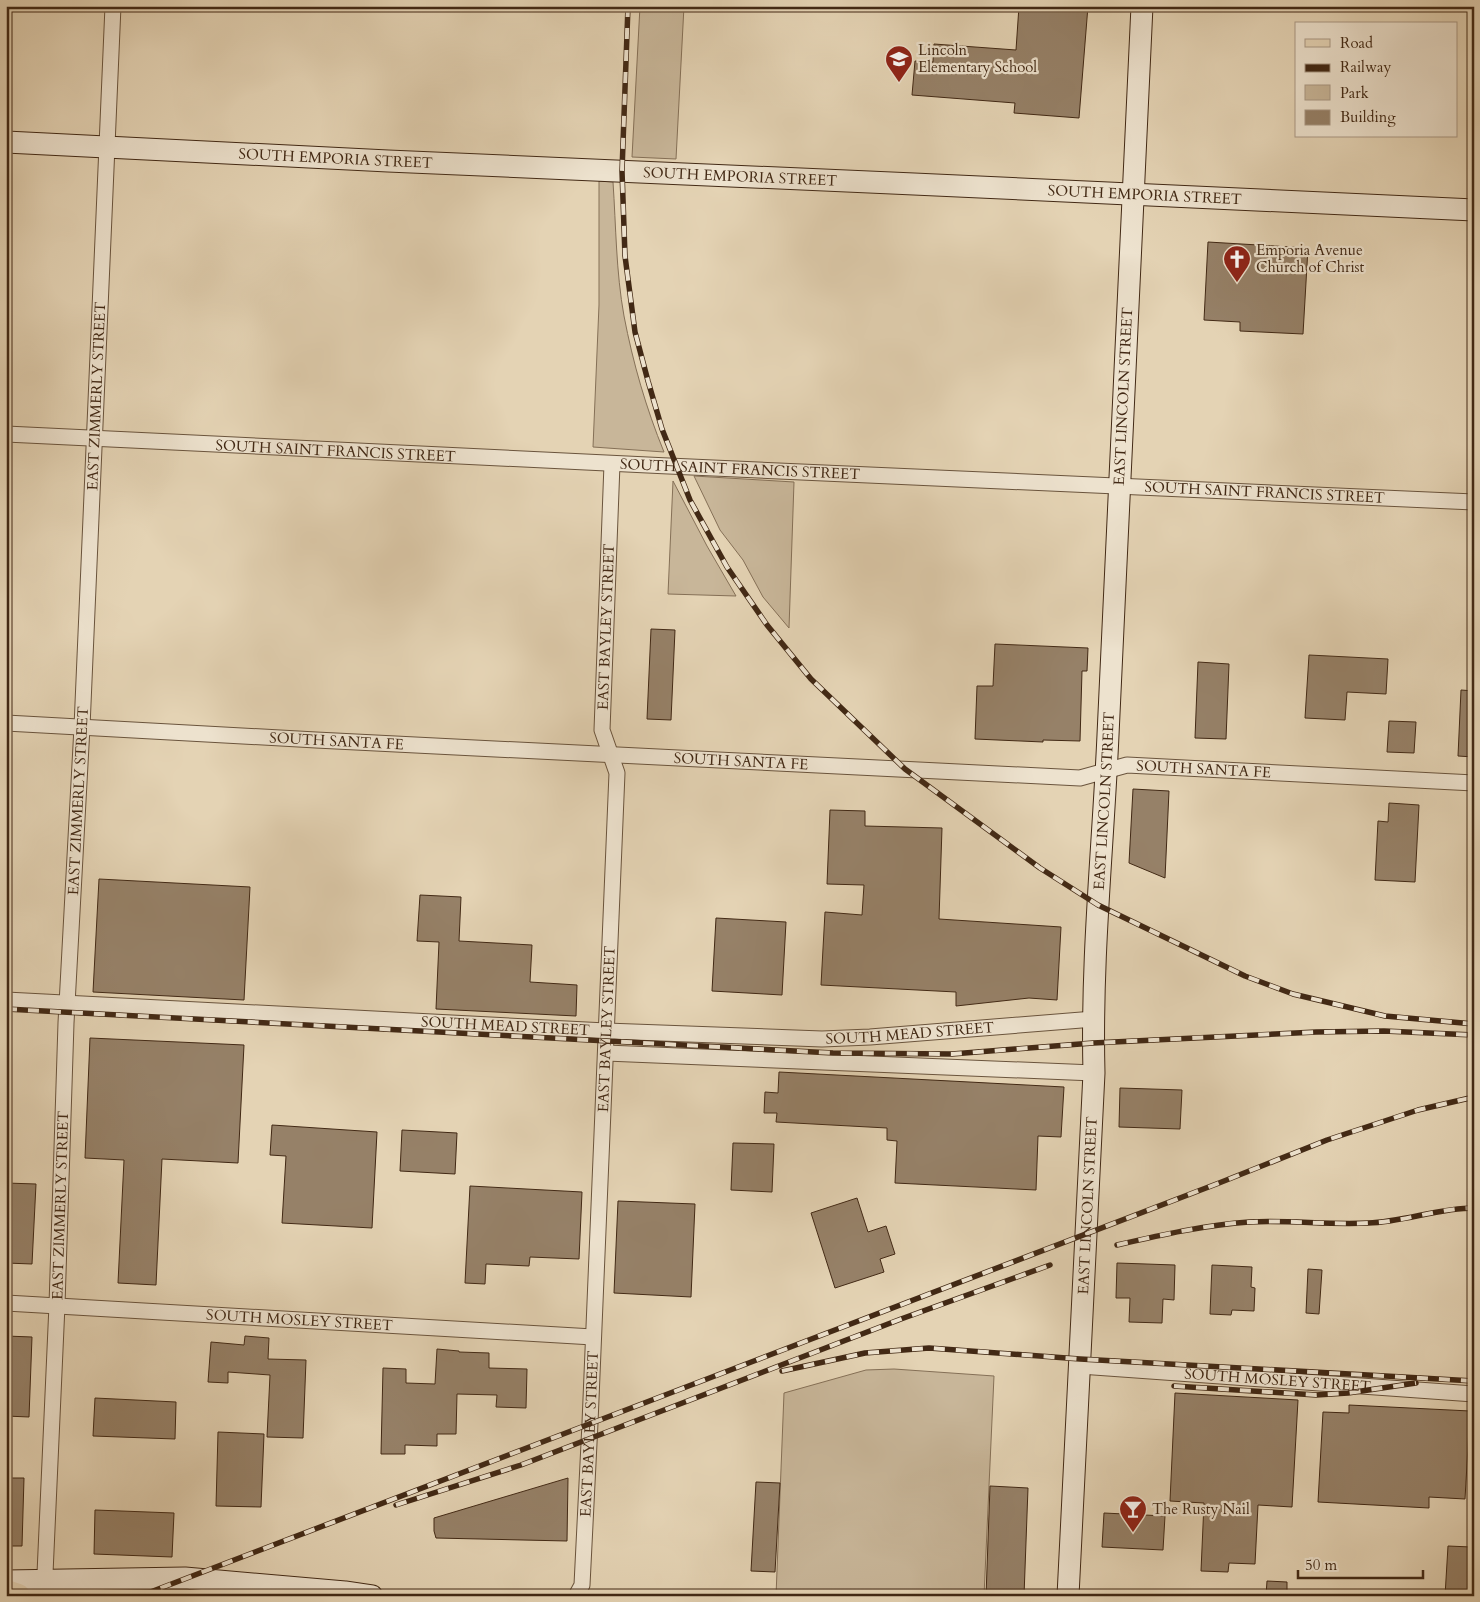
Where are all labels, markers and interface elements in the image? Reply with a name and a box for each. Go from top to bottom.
legend [1295,22,1458,138]
text: Road [1340,33,1373,53]
place label: Lincoln Elementary School [918,40,1037,77]
school or university icon: Lincoln Elementary School [884,44,914,83]
text: Railway [1340,57,1391,77]
text: Park [1340,83,1369,103]
text: Building [1340,107,1396,127]
street label: SOUTH EMPORIA STREET [238,144,433,173]
street label: SOUTH EMPORIA STREET [643,162,838,191]
street label: SOUTH EMPORIA STREET [1047,180,1242,209]
place label: Emporia Avenue Church of Christ [1256,240,1365,277]
church icon: Emporia Avenue Church of Christ [1222,244,1252,283]
street label: EAST ZIMMERLY STREET [82,301,110,491]
street label: EAST LINCOLN STREET [1109,307,1137,486]
street label: SOUTH SAINT FRANCIS STREET [215,435,456,466]
street label: SOUTH SAINT FRANCIS STREET [620,454,861,484]
street label: SOUTH SAINT FRANCIS STREET [1144,477,1385,508]
street label: EAST BAYLEY STREET [593,543,619,711]
street label: EAST ZIMMERLY STREET [63,706,93,896]
street label: EAST LINCOLN STREET [1089,711,1119,891]
street label: SOUTH SANTA FE [269,727,404,754]
street label: SOUTH SANTA FE [673,748,809,774]
street label: SOUTH SANTA FE [1136,756,1272,782]
street label: EAST BAYLEY STREET [593,945,620,1113]
street label: SOUTH MEAD STREET [420,1011,590,1040]
street label: SOUTH MEAD STREET [825,1017,995,1049]
street label: EAST ZIMMERLY STREET [47,1111,73,1300]
street label: EAST LINCOLN STREET [1073,1116,1102,1295]
street label: SOUTH MOSLEY STREET [206,1305,393,1335]
street label: EAST BAYLEY STREET [575,1350,603,1517]
street label: SOUTH MOSLEY STREET [1184,1363,1371,1397]
bar icon: The Rusty Nail [1118,1494,1148,1533]
place label: The Rusty Nail [1152,1499,1250,1519]
scale bar [1298,1547,1422,1579]
text: 50 m [1305,1555,1337,1575]

